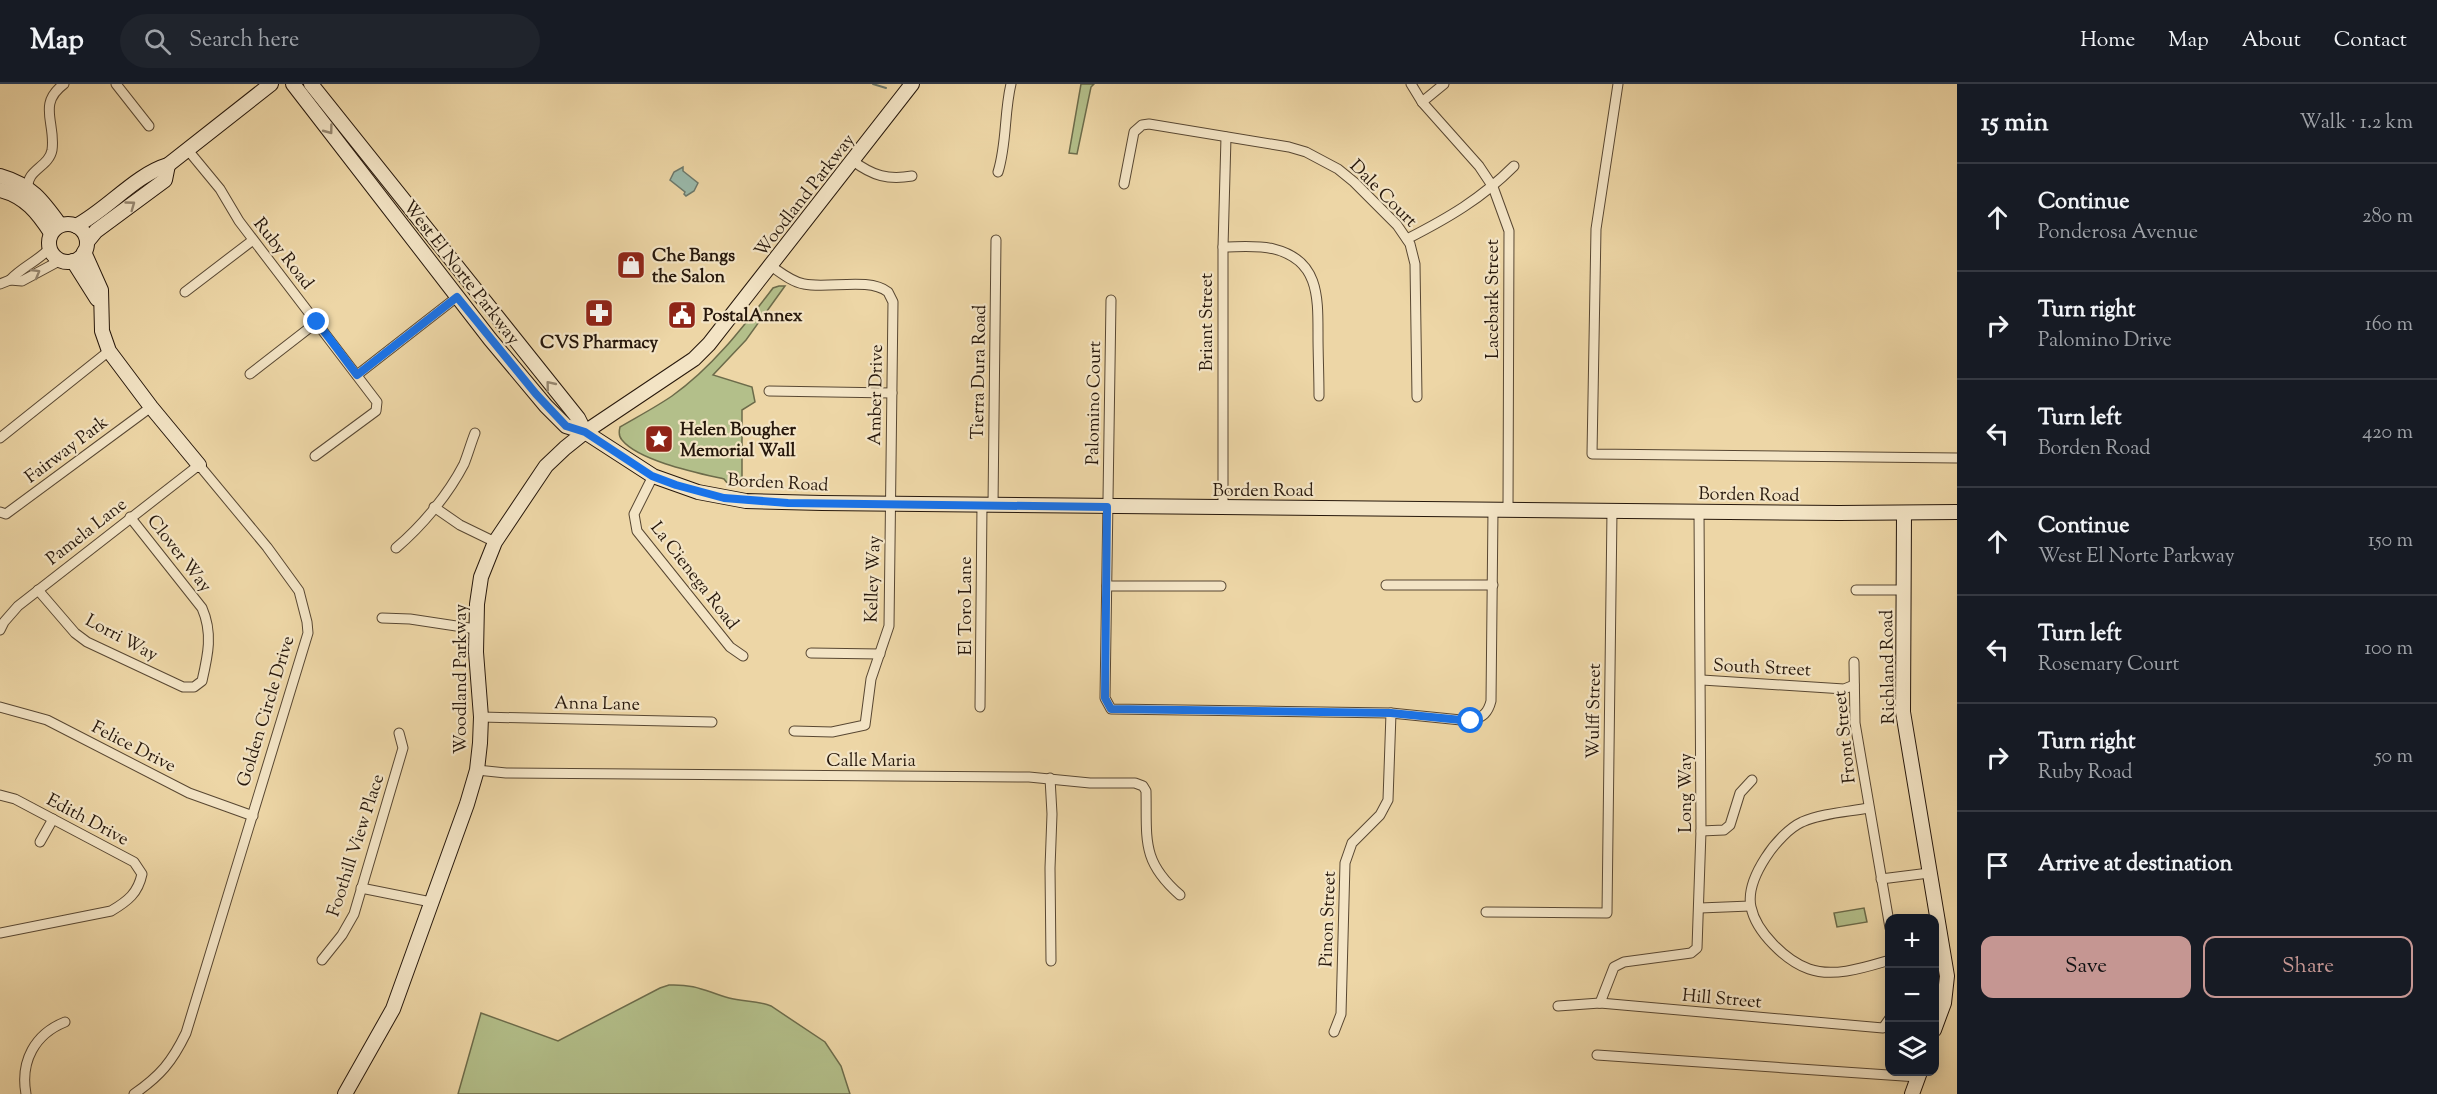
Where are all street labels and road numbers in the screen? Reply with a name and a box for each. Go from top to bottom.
street label: Woodland Parkway [749,129,862,264]
street label: Dale Court [1343,155,1422,234]
street label: West El Norte Parkway [396,195,525,351]
street label: Ruby Road [246,213,319,296]
street label: Lacebark Street [1481,239,1507,359]
street label: Briant Street [1195,273,1221,371]
street label: Tierra Dura Road [966,304,994,440]
street label: Palomino Court [1081,341,1109,465]
street label: Amber Drive [863,344,891,446]
street label: Fairway Park [20,410,115,491]
street label: Borden Road [727,468,829,500]
street label: Borden Road [1212,479,1314,505]
street label: Borden Road [1698,482,1800,510]
street label: Pamela Lane [41,493,133,572]
street label: Clover Way [140,510,217,599]
street label: La Cienega Road [643,517,744,636]
street label: Kelley Way [859,535,889,623]
street label: El Toro Lane [954,556,980,656]
street label: Woodland Parkway [449,604,475,754]
street label: Lorri Way [80,609,162,669]
street label: Richland Road [1875,609,1903,725]
street label: Golden Circle Drive [232,633,302,790]
street label: South Street [1712,653,1812,685]
street label: Wulff Street [1581,663,1609,759]
street label: Front Street [1828,689,1864,785]
street label: Anna Lane [554,691,640,719]
street label: Felice Drive [86,715,180,780]
street label: Calle Maria [826,749,916,775]
street label: Long Way [1674,753,1700,833]
street label: Foothill View Place [322,771,392,920]
street label: Edith Drive [41,788,133,853]
street label: Pinon Street [1314,871,1344,968]
street label: Hill Street [1681,984,1763,1016]

